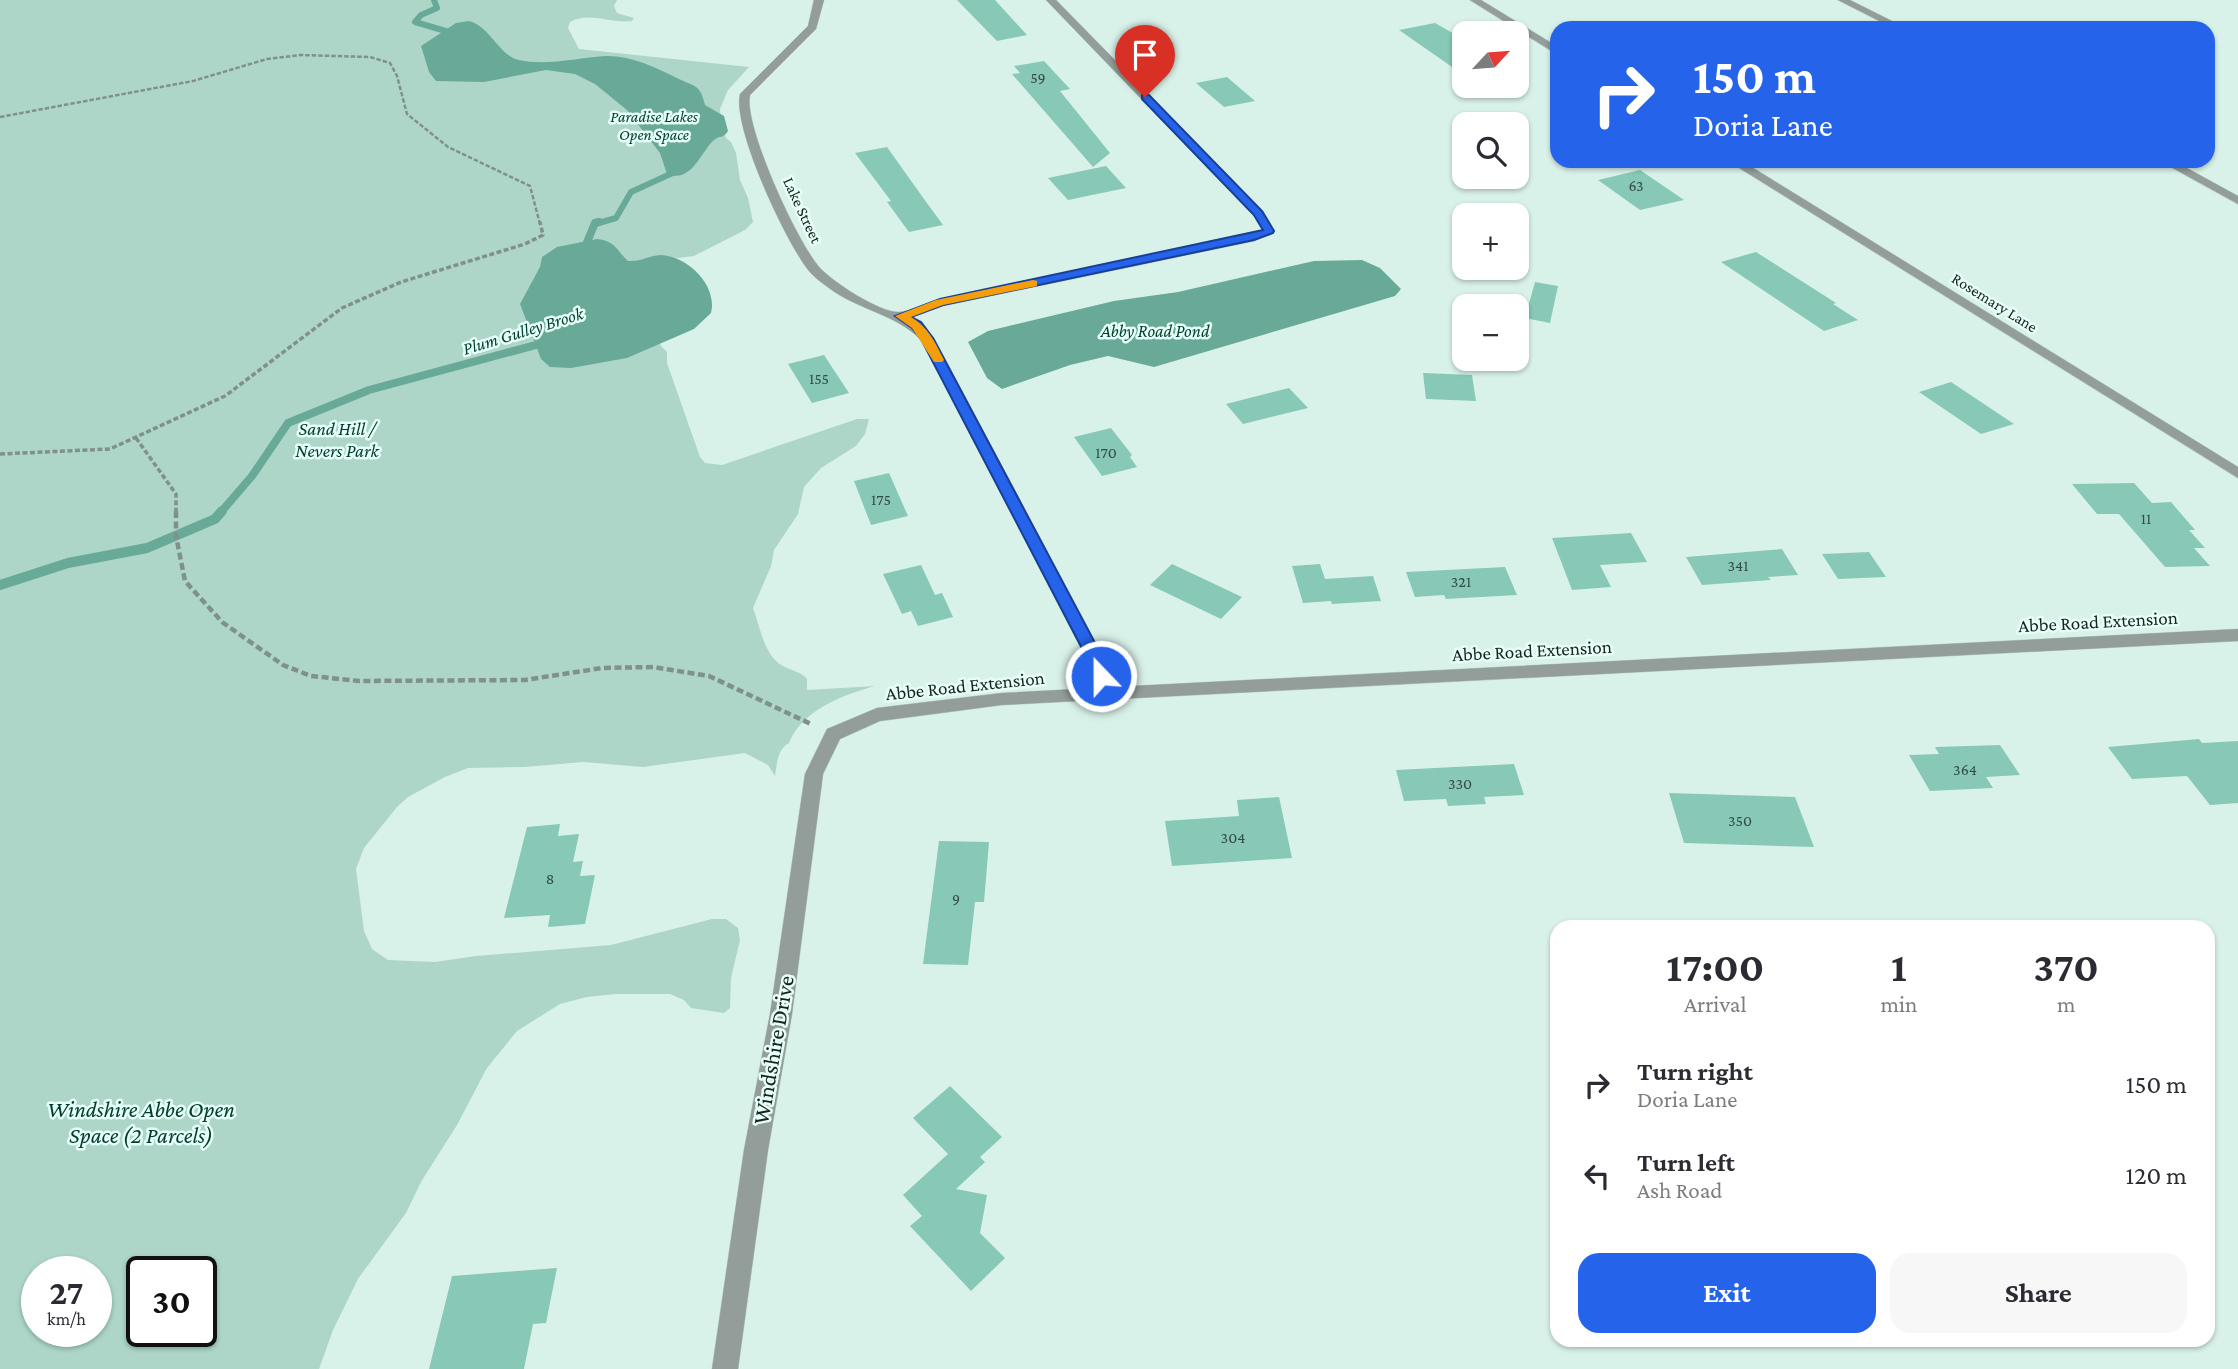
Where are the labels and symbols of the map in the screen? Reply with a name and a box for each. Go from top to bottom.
north arrow [1452,21,1530,98]
pin [1115,25,1175,97]
house number: 59 [1030,69,1046,86]
park label: Paradise Lakes Open Space [610,108,698,144]
street label: Lake Street [780,175,825,246]
house number: 63 [1628,177,1644,194]
street label: Rosemary Lane [1948,269,2040,336]
water label: Plum Gulley Brook [460,303,587,359]
water label: Abby Road Pond [1100,321,1210,341]
house number: 155 [809,370,829,387]
park label: Sand Hill / Nevers Park [295,418,379,461]
house number: 170 [1095,444,1117,461]
house number: 175 [871,491,891,508]
house number: 11 [2141,510,2151,527]
house number: 341 [1727,557,1749,574]
house number: 321 [1451,573,1471,590]
street label: Abbe Road Extension [2018,607,2178,636]
street label: Abbe Road Extension [1452,636,1612,665]
position arrow [1064,639,1138,713]
street label: Abbe Road Extension [885,667,1046,704]
house number: 364 [1953,761,1977,778]
house number: 330 [1448,775,1472,792]
house number: 350 [1728,812,1752,829]
house number: 304 [1221,829,1245,846]
house number: 8 [546,870,554,887]
house number: 9 [952,890,960,907]
street label: Windshire Drive [747,974,799,1126]
park label: Windshire Abbe Open Space (2 Parcels) [47,1096,235,1149]
speed limit sign: 30 [126,1256,217,1347]

